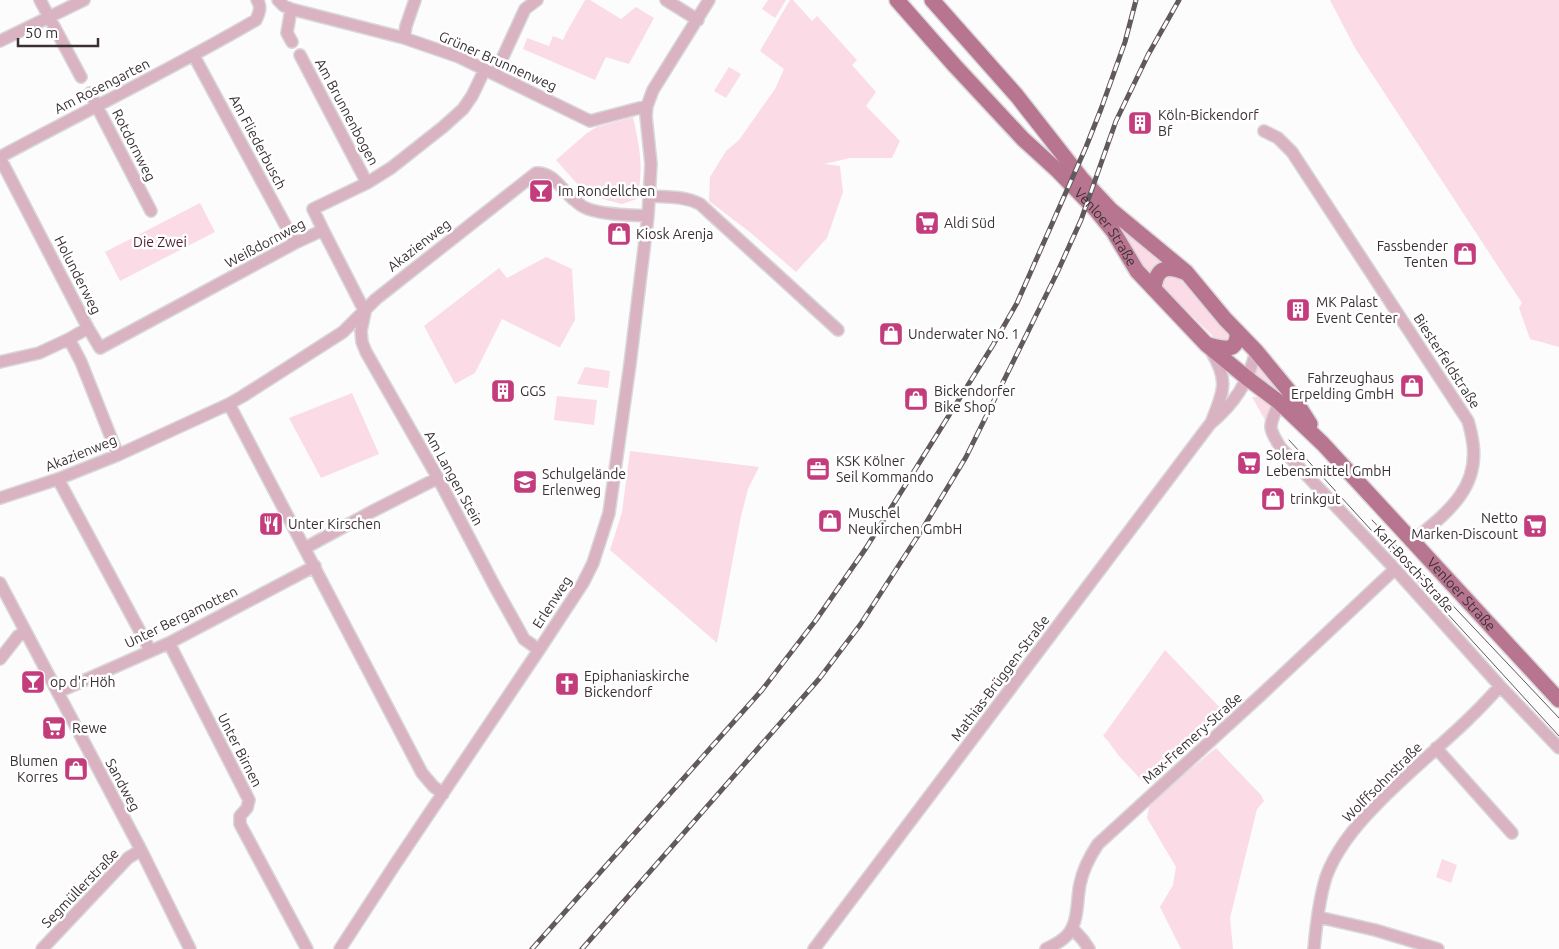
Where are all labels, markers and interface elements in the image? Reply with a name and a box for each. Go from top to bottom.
scale bar [18,15,98,47]
text: 50 m [25,24,58,41]
street label: Grüner Brunnenweg [437,28,559,94]
street label: Am Rosengarten [52,55,152,117]
street label: Am Brunnenbogen [312,56,382,168]
street label: Am Fliederbusch [226,92,290,192]
street label: Rotdornweg [109,106,159,184]
place label: Köln-Bickendorf Bf [1158,107,1259,139]
building icon: Köln-Bickendorf Bf [1127,110,1153,136]
bar icon: Im Rondellchen [528,178,554,204]
place label: Im Rondellchen [558,183,655,199]
street label: Venloer Straße [1071,185,1140,269]
supermarket icon: Aldi Süd [914,210,940,236]
street label: Weißdornweg [222,215,308,271]
street label: Akazienweg [384,215,454,275]
place label: Aldi Süd [944,215,995,231]
shop icon: Kiosk Arenja [606,221,632,247]
place label: Kiosk Arenja [636,226,713,242]
street label: Holunderweg [51,233,105,317]
park label: Die Zwei [133,234,187,250]
place label: Fassbender Tenten [1377,238,1449,270]
shop icon: Fassbender Tenten [1452,241,1478,267]
place label: MK Palast Event Center [1316,294,1398,326]
building icon: MK Palast Event Center [1285,297,1311,323]
street label: Biesterfeldstraße [1410,311,1484,411]
shop icon: Underwater No. 1 [878,321,904,347]
place label: Underwater No. 1 [908,326,1020,342]
place label: Fahrzeughaus Erpelding GmbH [1291,370,1394,402]
shop icon: Fahrzeughaus Erpelding GmbH [1399,373,1425,399]
building icon: GGS [490,378,516,404]
place label: GGS [520,383,546,399]
place label: Bickendorfer Bike Shop [934,383,1016,415]
shop icon: Bickendorfer Bike Shop [903,386,929,412]
street label: Am Langen Stein [421,428,487,528]
street label: Akazienweg [43,431,119,475]
place label: Solera Lebensmittel GmbH [1266,447,1391,479]
supermarket icon: Solera Lebensmittel GmbH [1236,450,1262,476]
place label: KSK Kölner Seil Kommando [836,453,934,485]
office icon: KSK Kölner Seil Kommando [805,456,831,482]
place label: Schulgelände Erlenweg [542,466,626,498]
school or university icon: Schulgelände Erlenweg [512,469,538,495]
shop icon: trinkgut [1260,486,1286,512]
place label: trinkgut [1290,491,1341,507]
place label: Muschel Neukirchen GmbH [848,505,962,537]
shop icon: Muschel Neukirchen GmbH [817,508,843,534]
place label: Netto Marken-Discount [1411,510,1518,542]
restaurant icon: Unter Kirschen [258,511,284,537]
supermarket icon: Netto Marken-Discount [1522,513,1548,539]
place label: Unter Kirschen [288,516,381,532]
street label: Karl-Bosch-Straße [1371,522,1457,616]
street label: Venloer Straße [1424,554,1499,634]
street label: Erlenweg [529,573,575,631]
street label: Unter Bergamotten [122,583,240,651]
street label: Mathias-Brüggen-Straße [948,612,1052,744]
place label: Epiphaniaskirche Bickendorf [584,668,690,700]
bar icon: op d'r Höh [20,669,46,695]
church icon: Epiphaniaskirche Bickendorf [554,671,580,697]
place label: op d'r Höh [50,674,116,690]
street label: Max-Fremery-Straße [1139,689,1245,787]
street label: Unter Birnen [215,710,265,790]
supermarket icon: Rewe [41,715,67,741]
place label: Rewe [72,720,107,736]
street label: Wolffsohnstraße [1339,739,1425,825]
place label: Blumen Korres [10,753,58,785]
shop icon: Blumen Korres [63,756,89,782]
street label: Sandweg [102,756,144,814]
street label: Segmüllerstraße [38,845,122,931]

